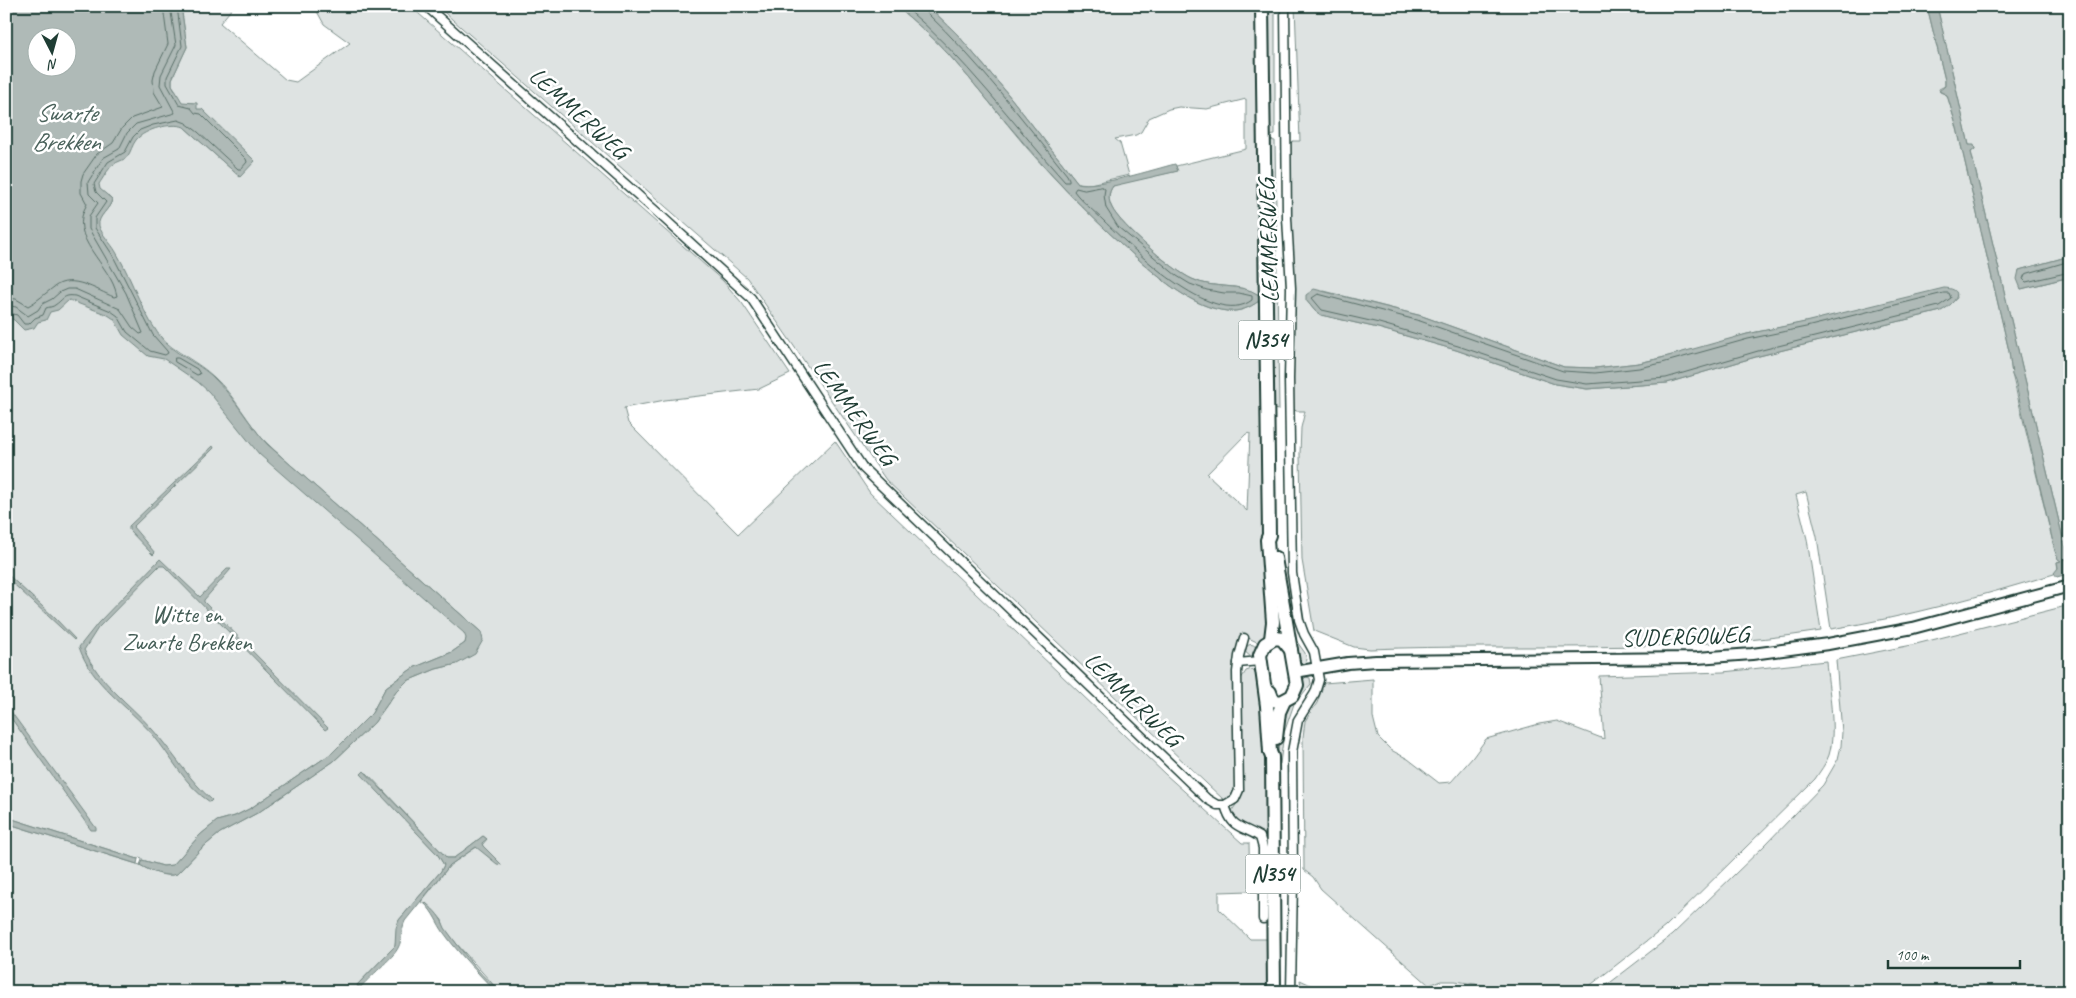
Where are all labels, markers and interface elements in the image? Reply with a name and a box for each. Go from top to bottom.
north arrow [28,28,78,78]
text: N [46,56,59,74]
street label: LEMMERWEG [523,60,637,168]
water label: Swarte Brekken [32,97,102,158]
street label: LEMMERWEG [1251,176,1285,303]
road number: N354 [1238,320,1294,360]
street label: LEMMERWEG [806,353,905,473]
park label: Witte en Zwarte Brekken [122,599,253,657]
street label: SUDERGOWEG [1621,619,1752,653]
street label: LEMMERWEG [1078,645,1190,755]
road number: N354 [1246,854,1300,894]
scale bar [1888,938,2021,970]
text: 100 m [1896,946,1930,965]

